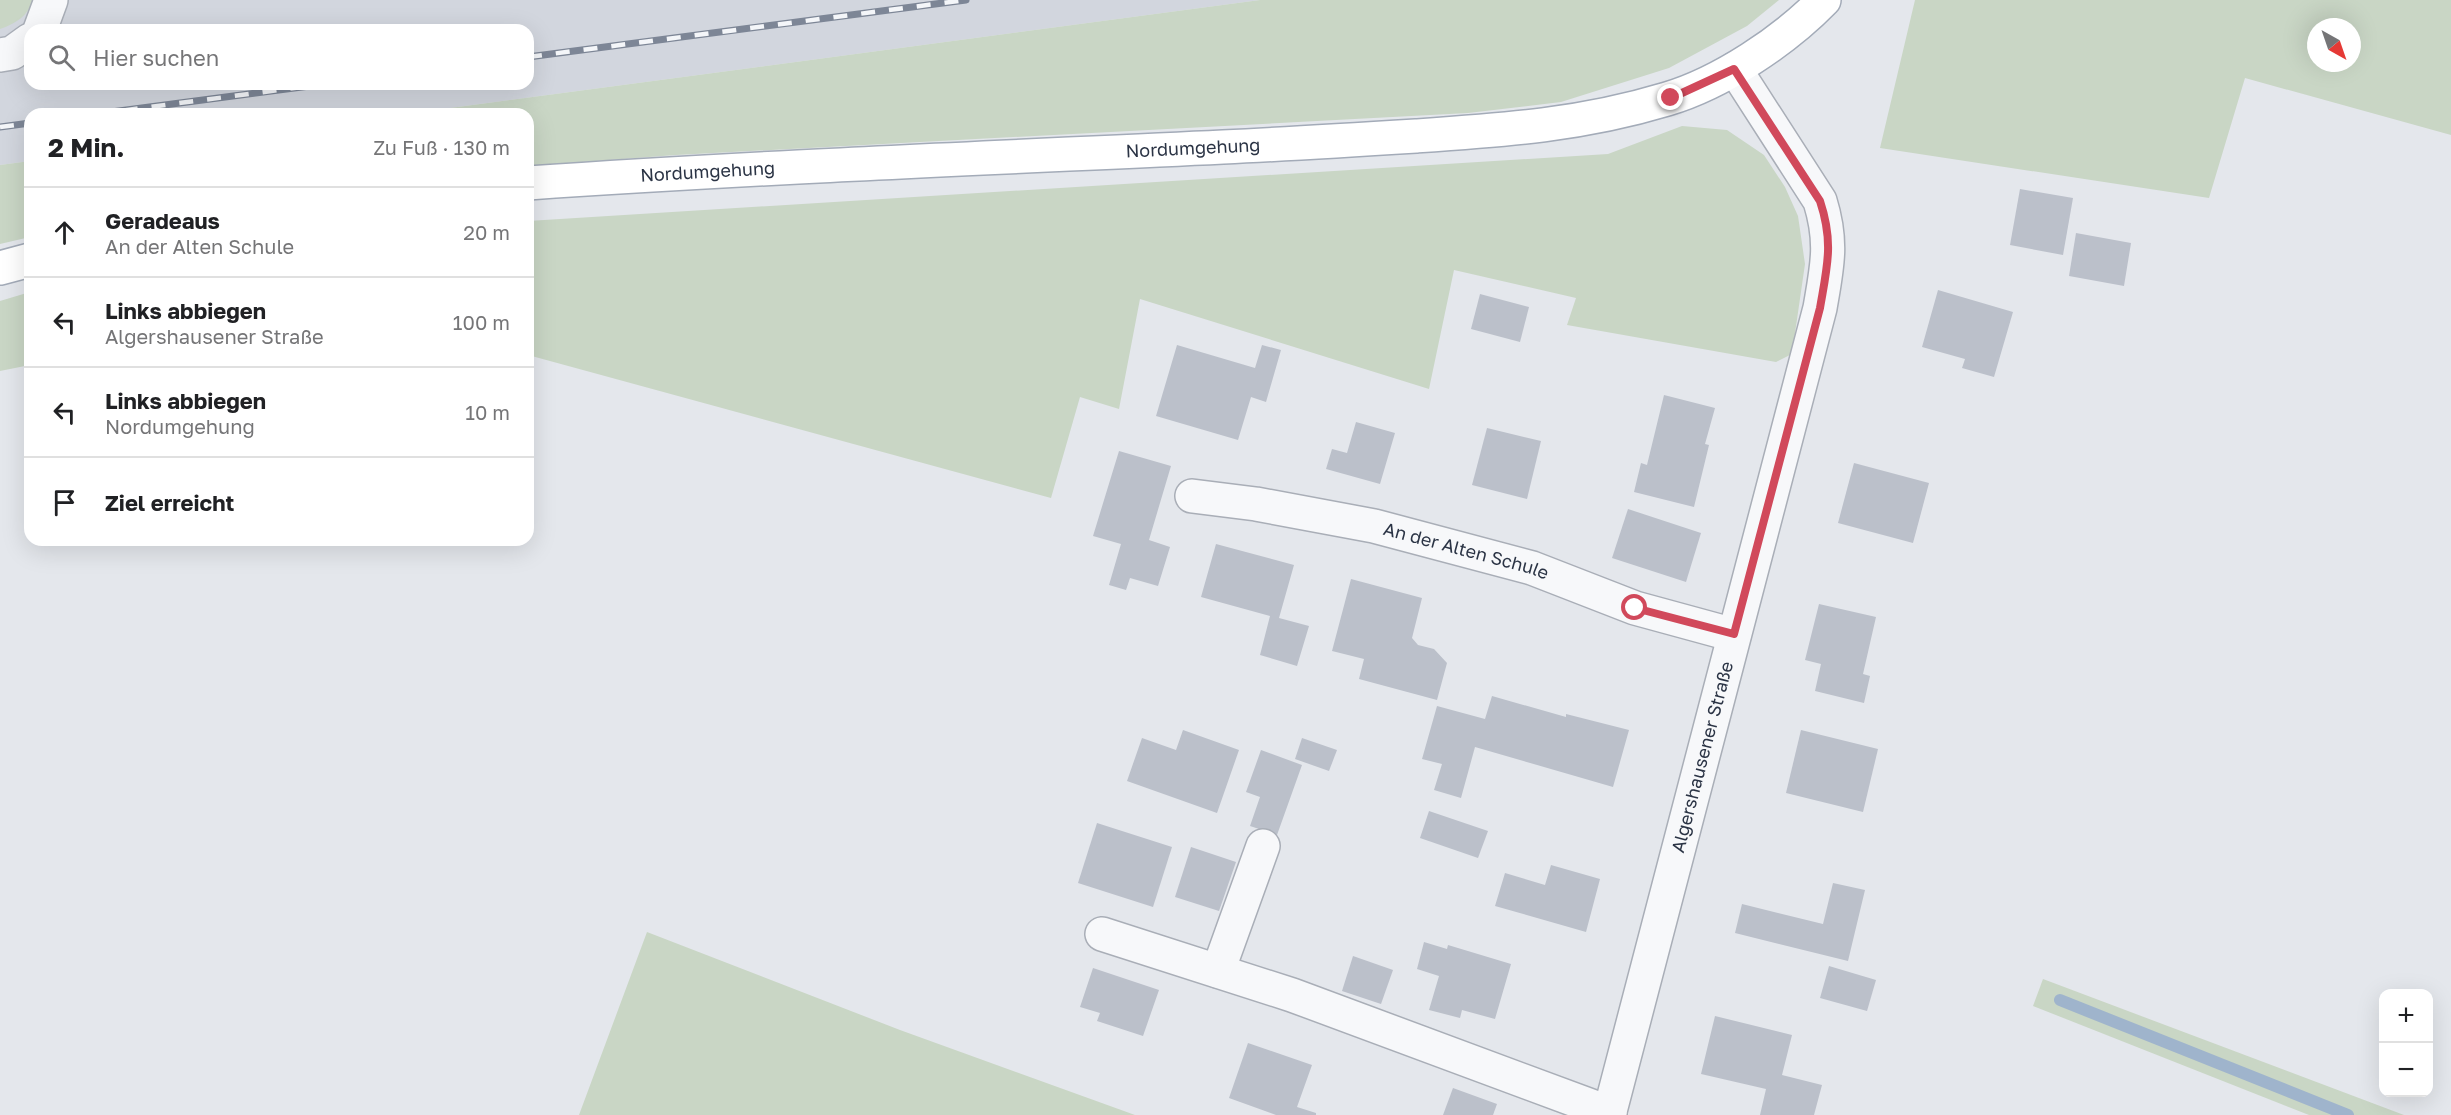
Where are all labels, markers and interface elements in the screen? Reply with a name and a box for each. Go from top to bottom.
north arrow [2307,18,2361,72]
search box [24,24,534,90]
icon: search [45,41,78,74]
text: Hier suchen [93,44,219,71]
route end [1657,84,1683,110]
text: 2 Min. [48,132,125,163]
street label: Nordumgehung [1125,133,1261,162]
text: Zu Fuß · 130 m [373,135,510,159]
street label: Nordumgehung [640,156,776,186]
text: Geradeaus [105,207,220,234]
icon: ahead [48,216,81,249]
text: 20 m [463,220,510,244]
text: An der Alten Schule [105,234,294,258]
text: Links abbiegen [105,297,266,324]
icon: left [48,306,81,339]
text: 100 m [453,310,510,334]
text: Algershausener Straße [105,324,324,348]
text: Links abbiegen [105,387,266,414]
icon: left [48,396,81,429]
text: 10 m [465,400,510,424]
text: Nordumgehung [105,414,255,438]
icon: arrive [48,486,81,519]
text: Ziel erreicht [105,489,234,516]
street label: An der Alten Schule [1381,517,1552,584]
route start [1621,594,1647,620]
street label: Algershausener Straße [1666,659,1737,855]
map controls [2379,989,2433,1097]
button: + [2379,989,2433,1043]
button: − [2379,1043,2433,1097]

